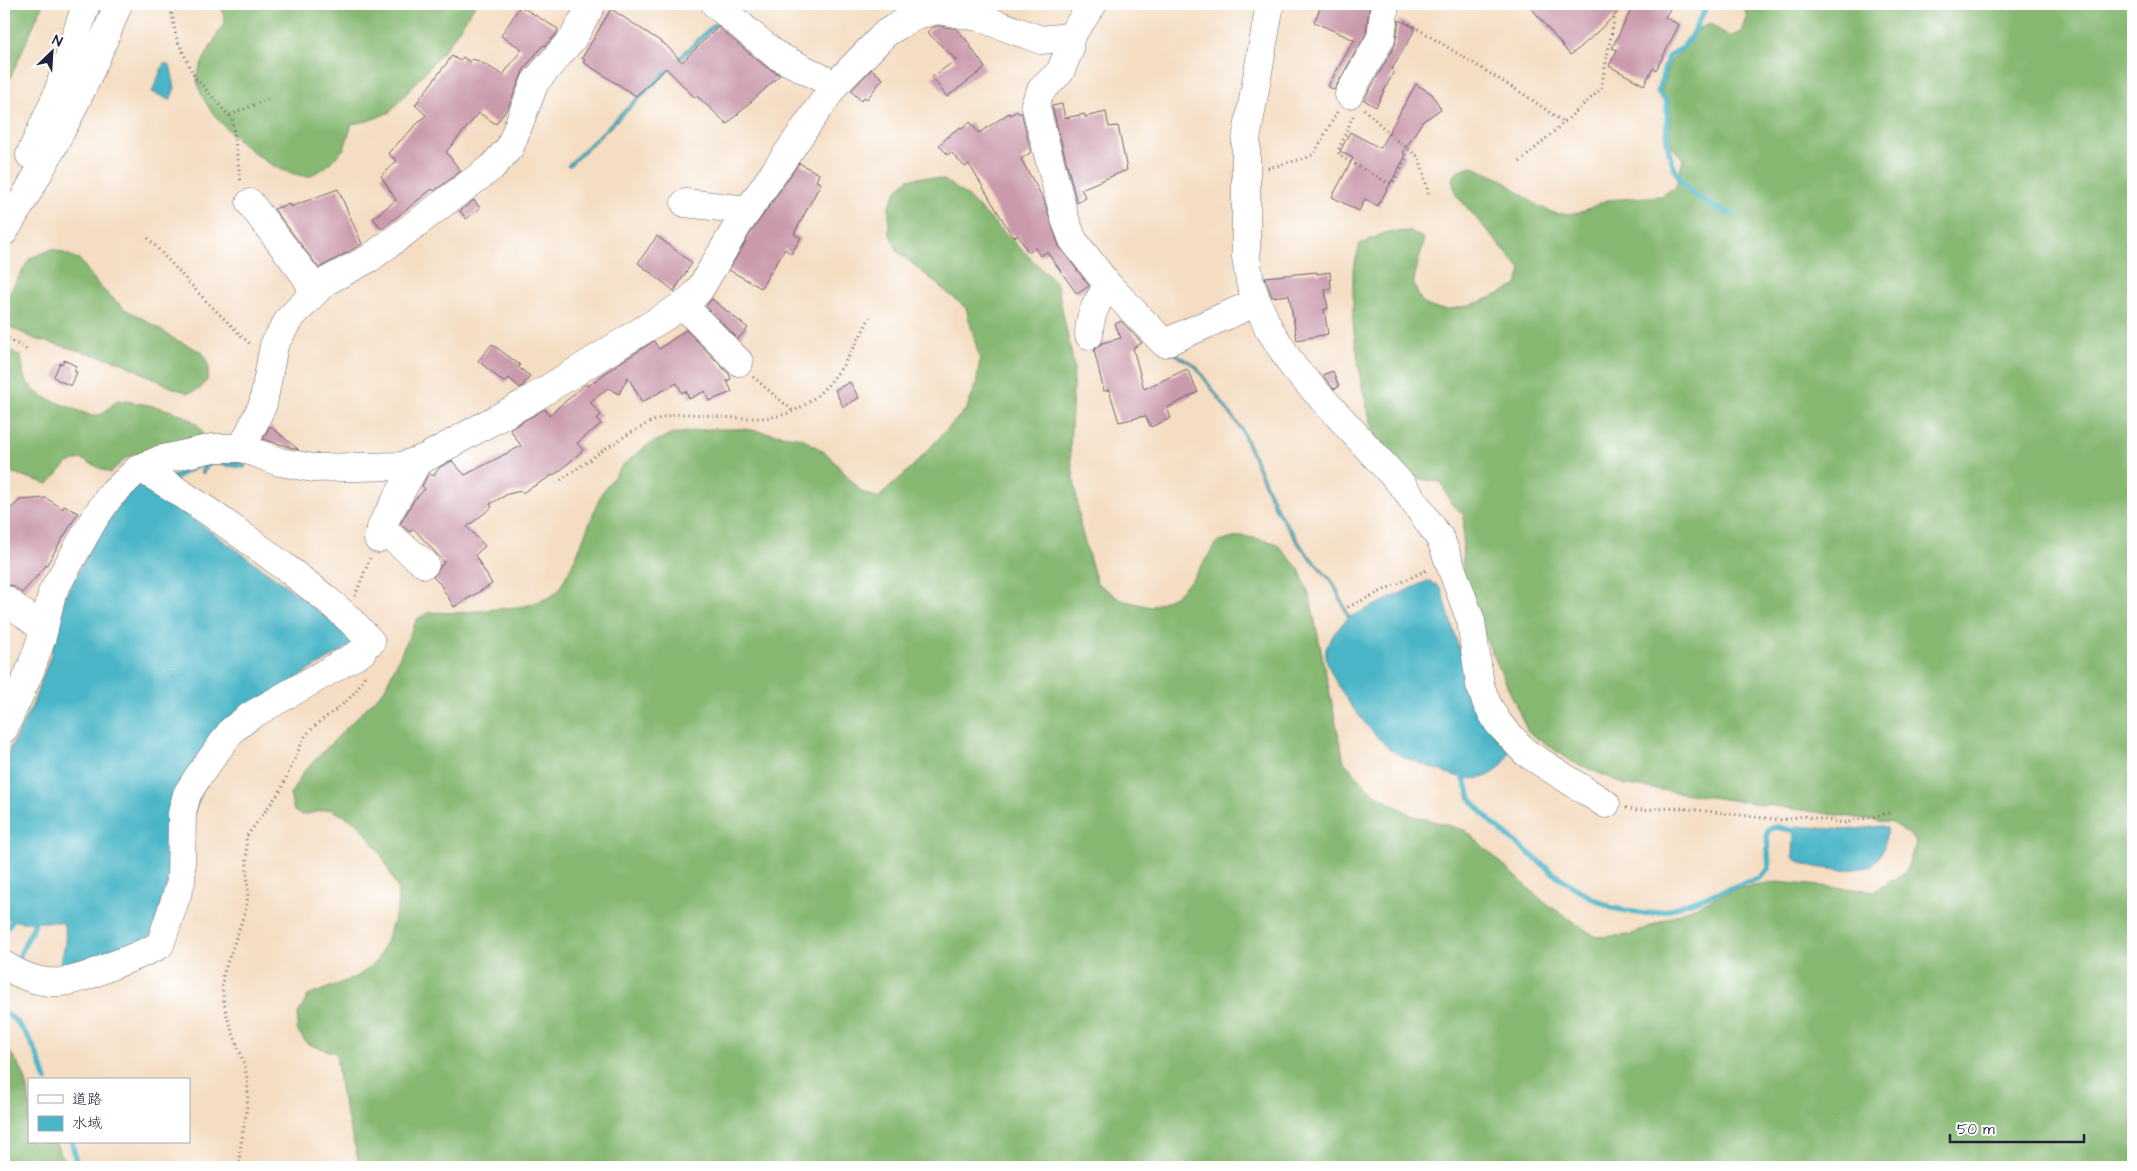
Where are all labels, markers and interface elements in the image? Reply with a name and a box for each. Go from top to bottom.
north arrow [28,28,78,78]
text: N [49,30,65,52]
legend [28,1078,190,1144]
text: 道路 [72,1089,102,1110]
scale bar [1950,1111,2083,1143]
text: 水域 [72,1113,102,1134]
text: 50 m [1957,1119,1995,1140]

